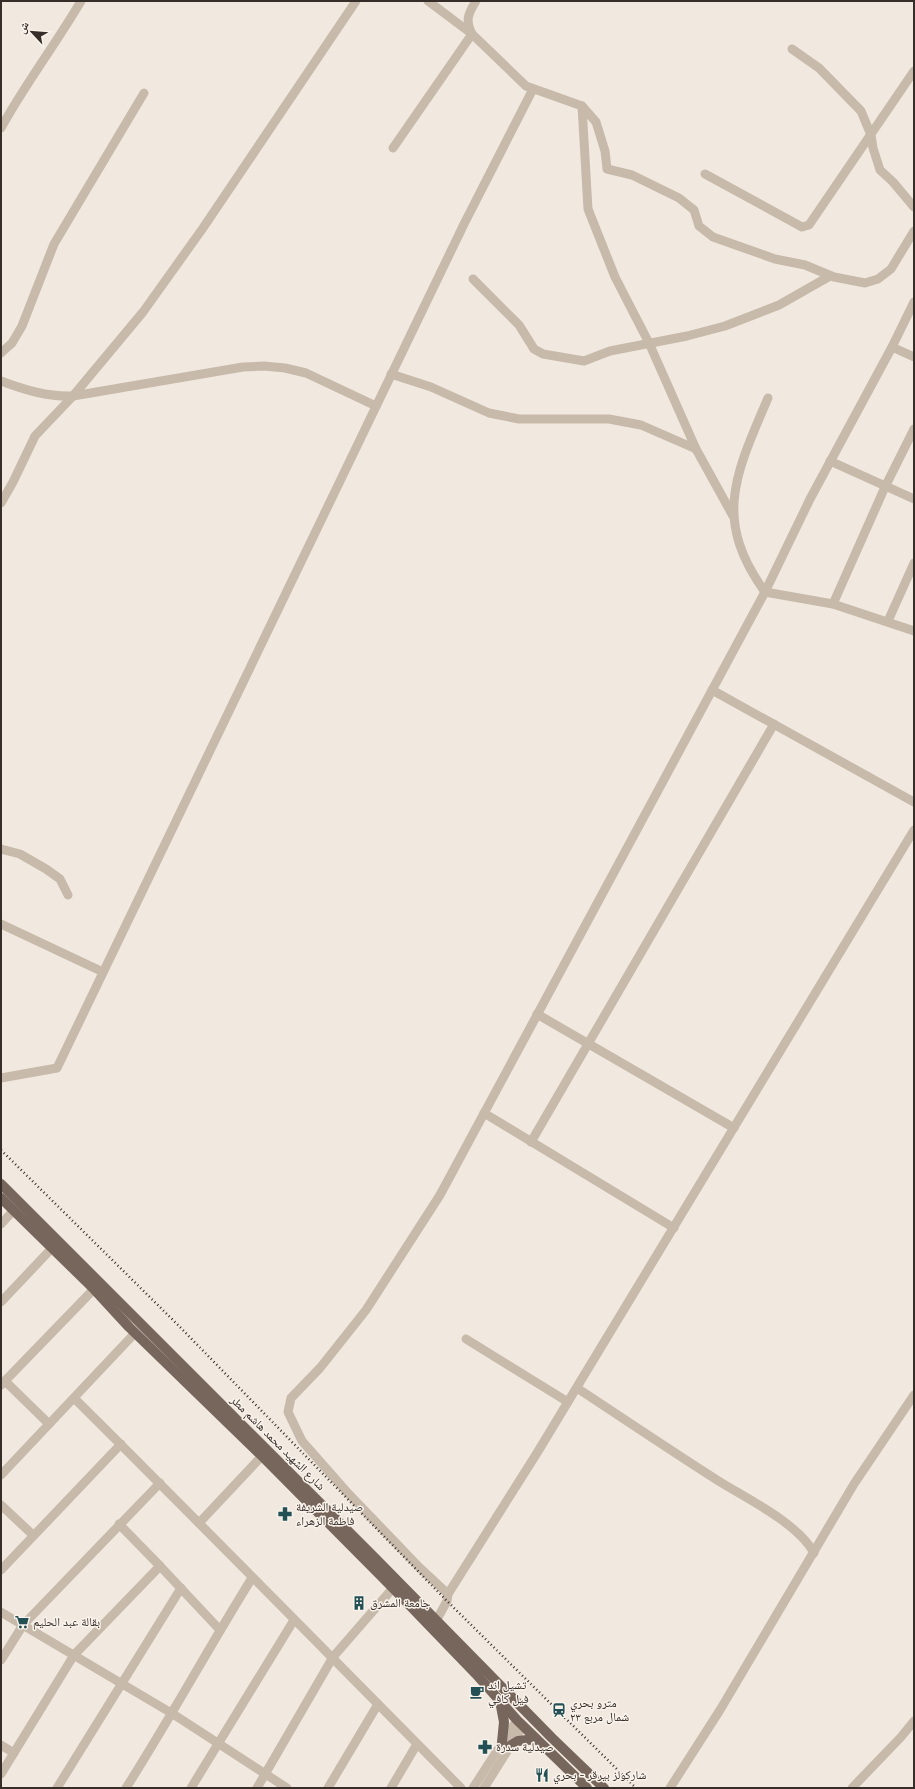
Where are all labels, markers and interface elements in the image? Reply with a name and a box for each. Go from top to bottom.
north arrow [12,12,52,52]
text: ش [15,19,33,36]
street label: شارع الشهيد محمد هاشم مطر [226,1392,328,1494]
place label: صيدلية الشريفة فاطمة الزهراء [296,1500,363,1528]
pharmacy icon: صيدلية الشريفة فاطمة الزهراء [277,1506,293,1522]
building icon: جامعة المشرق [351,1595,367,1611]
place label: جامعة المشرق [370,1596,431,1610]
supermarket icon: بقالة عبد الحليم [14,1614,30,1630]
place label: بقالة عبد الحليم [33,1615,100,1630]
place label: تشيل اند فيل كافي [488,1678,529,1709]
cafe icon: تشيل اند فيل كافي [469,1684,485,1700]
place label: مترو بحري شمال مربع ٢٣ [570,1696,629,1724]
station icon: مترو بحري شمال مربع ٢٣ [551,1702,567,1718]
pharmacy icon: صيدلية سدرة [477,1739,493,1755]
place label: صيدلية سدرة [496,1740,554,1754]
restaurant icon: شاركولز بيرقر - بحري [534,1767,550,1783]
place label: شاركولز بيرقر - بحري [553,1768,646,1785]

